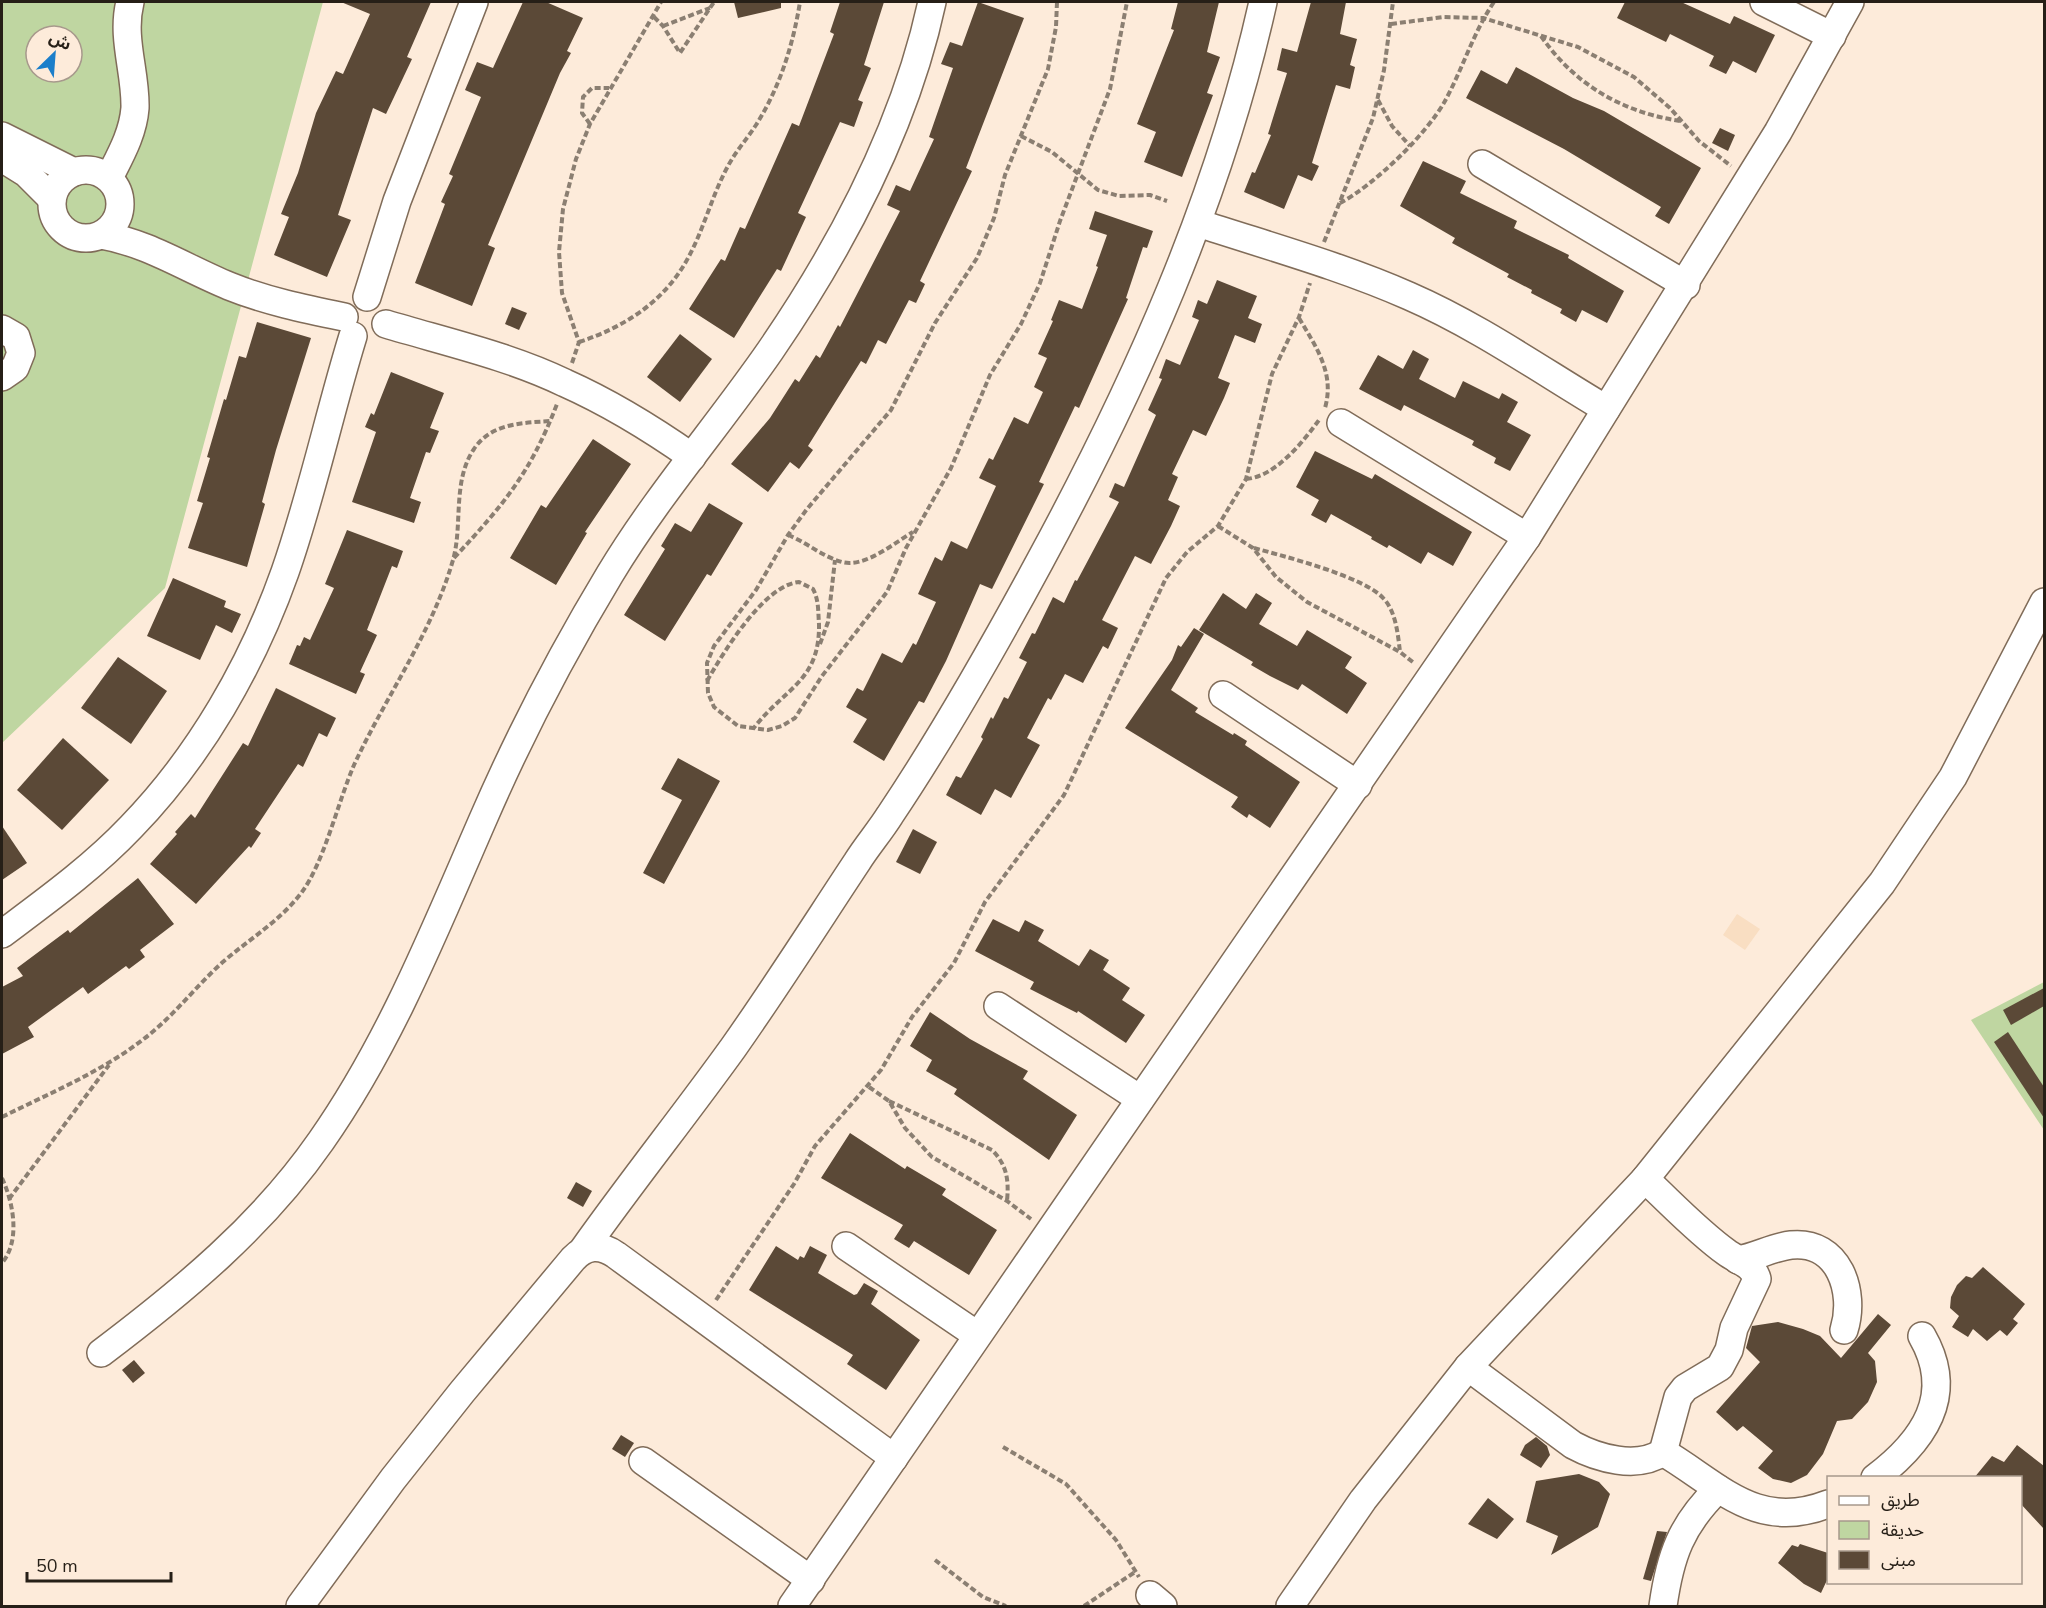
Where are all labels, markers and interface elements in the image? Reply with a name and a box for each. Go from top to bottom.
north arrow [24,24,84,84]
text: ش [45,27,75,56]
legend [1827,1476,2022,1584]
text: طريق [1881,1488,1920,1512]
text: حديقة [1881,1518,1924,1542]
scale bar [27,1545,171,1583]
text: مبنى [1881,1548,1916,1572]
text: 50 m [36,1554,78,1578]

